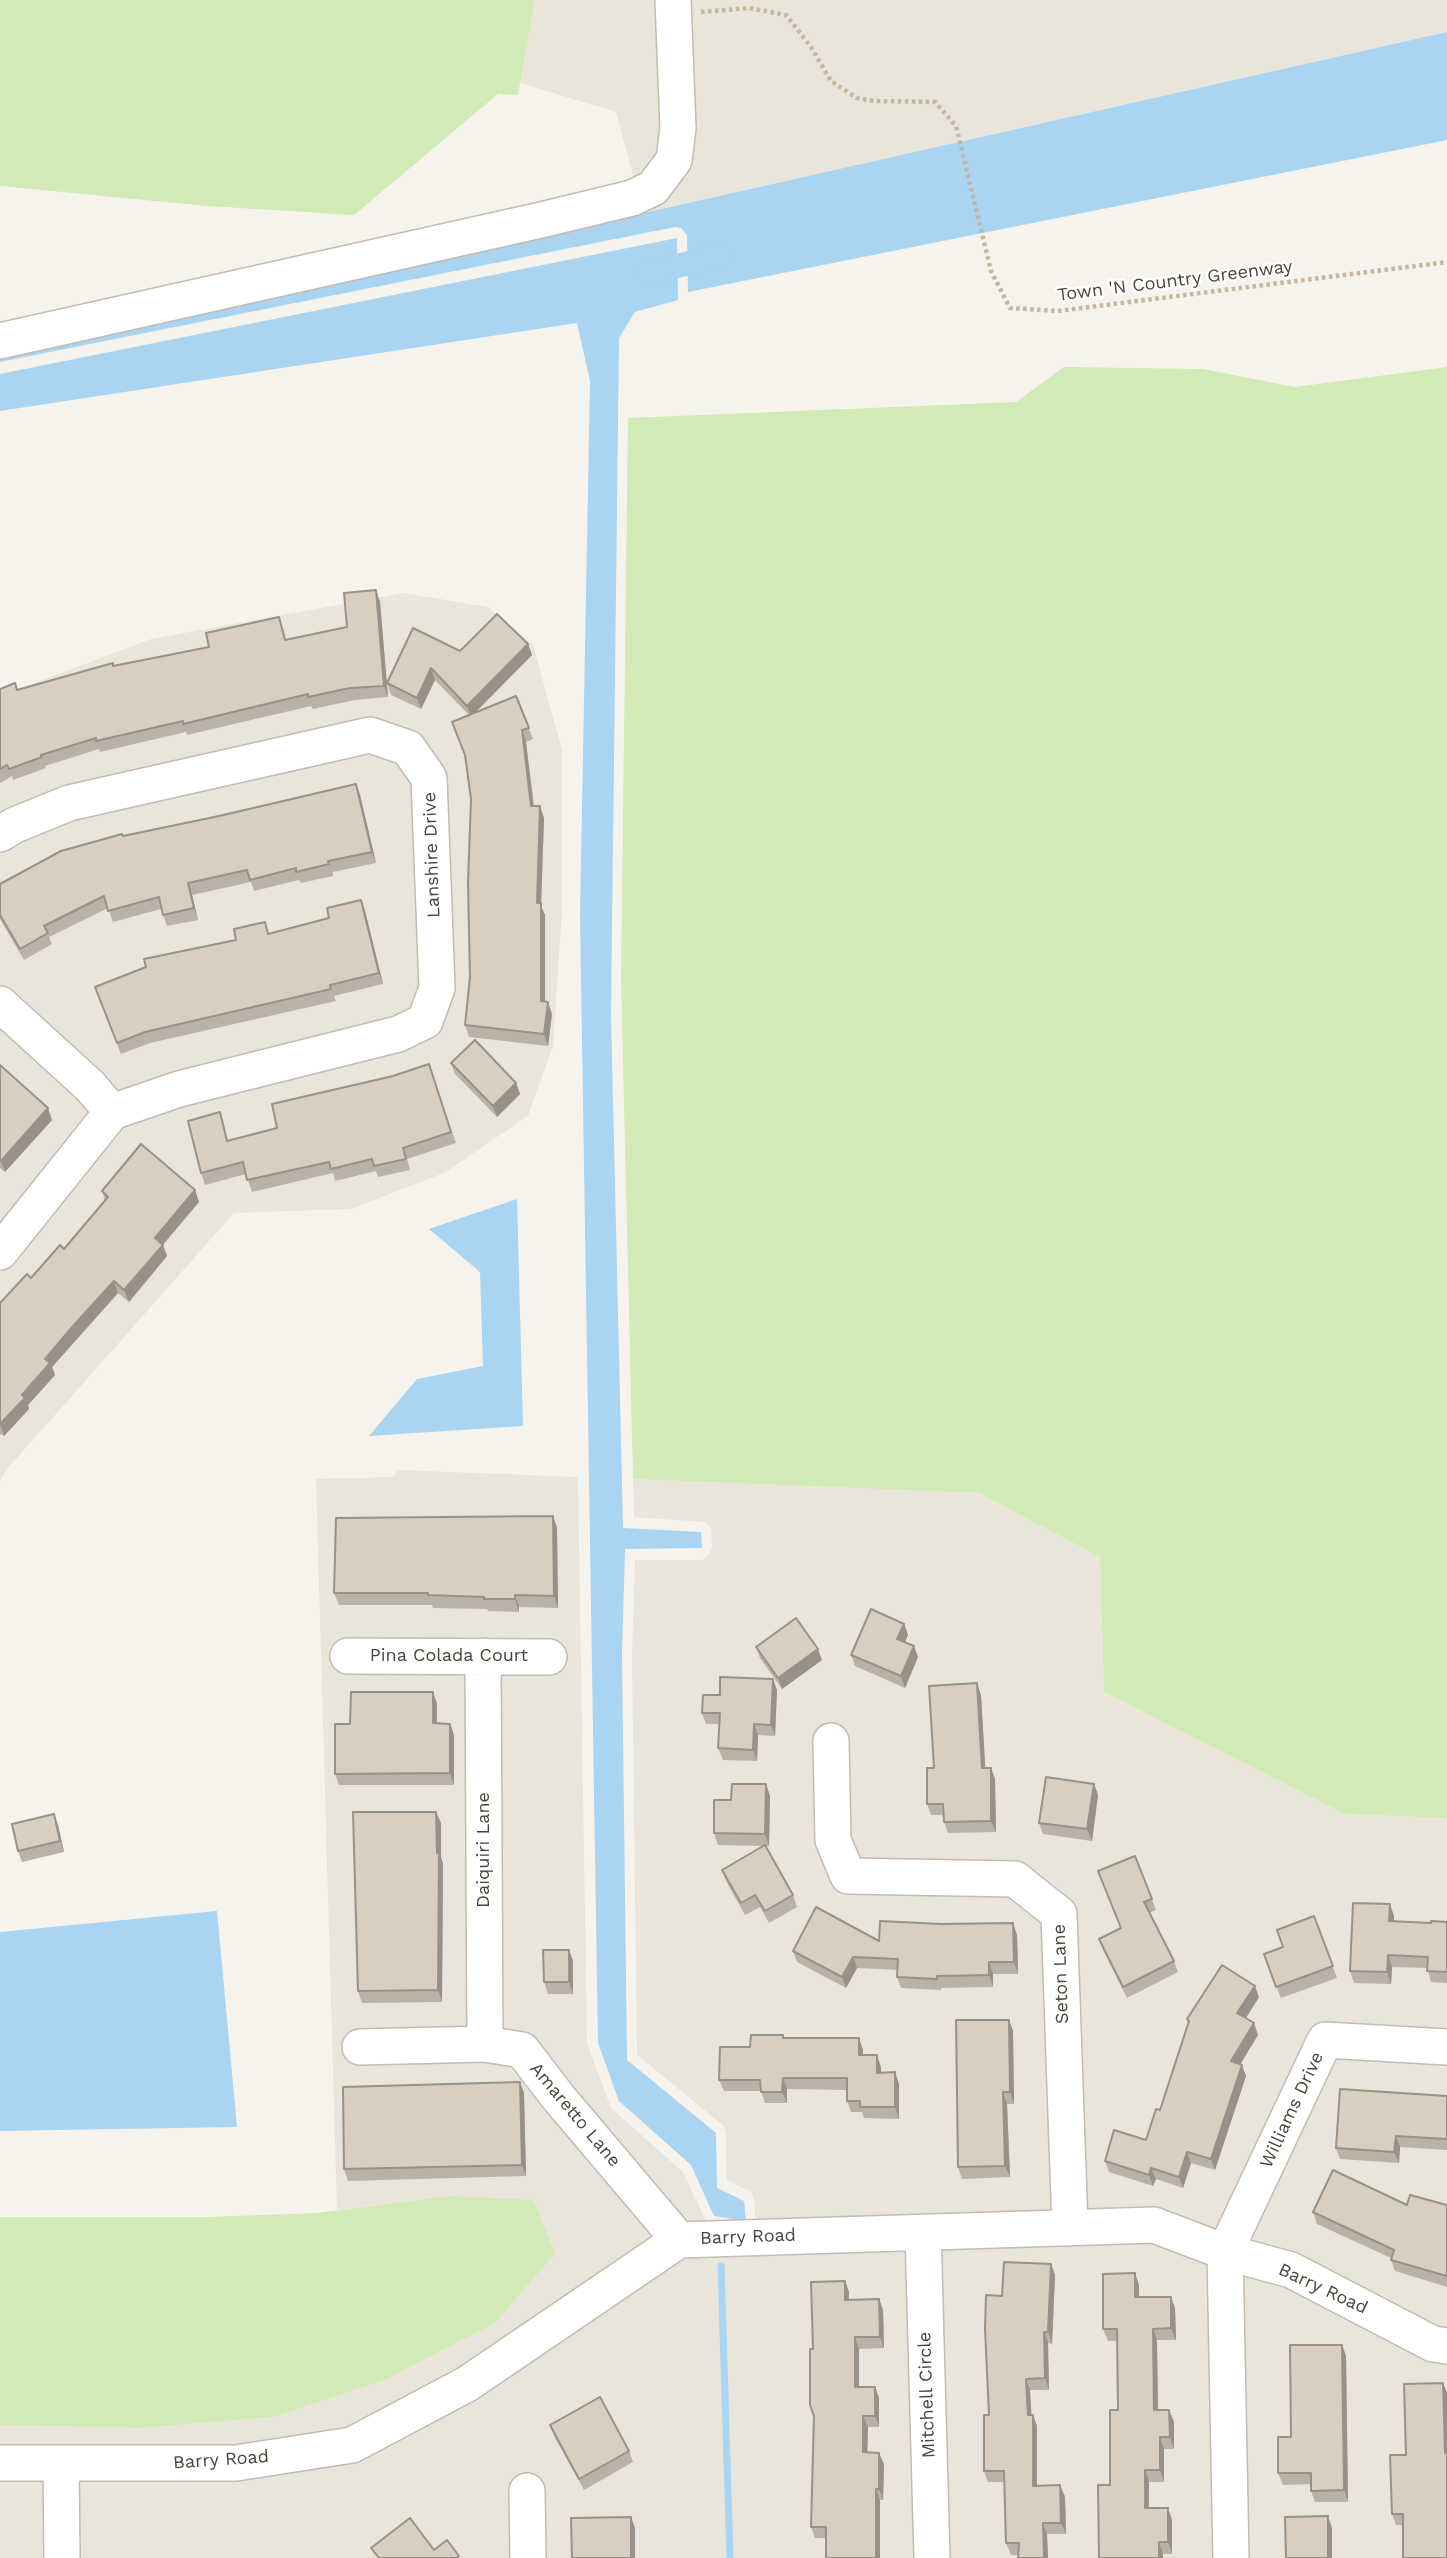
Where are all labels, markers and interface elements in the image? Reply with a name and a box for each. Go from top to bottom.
street label: Town 'N Country Greenway [1056,256,1294,306]
street label: Lanshire Drive [419,792,445,918]
street label: Pina Colada Court [370,1645,528,1667]
street label: Daiquiri Lane [473,1792,495,1908]
street label: Seton Lane [1048,1924,1074,2024]
street label: Williams Drive [1256,2049,1328,2171]
street label: Amaretto Lane [525,2058,625,2172]
street label: Barry Road [700,2225,796,2249]
street label: Barry Road [1275,2259,1371,2319]
street label: Mitchell Circle [914,2331,940,2459]
street label: Barry Road [172,2446,270,2474]

